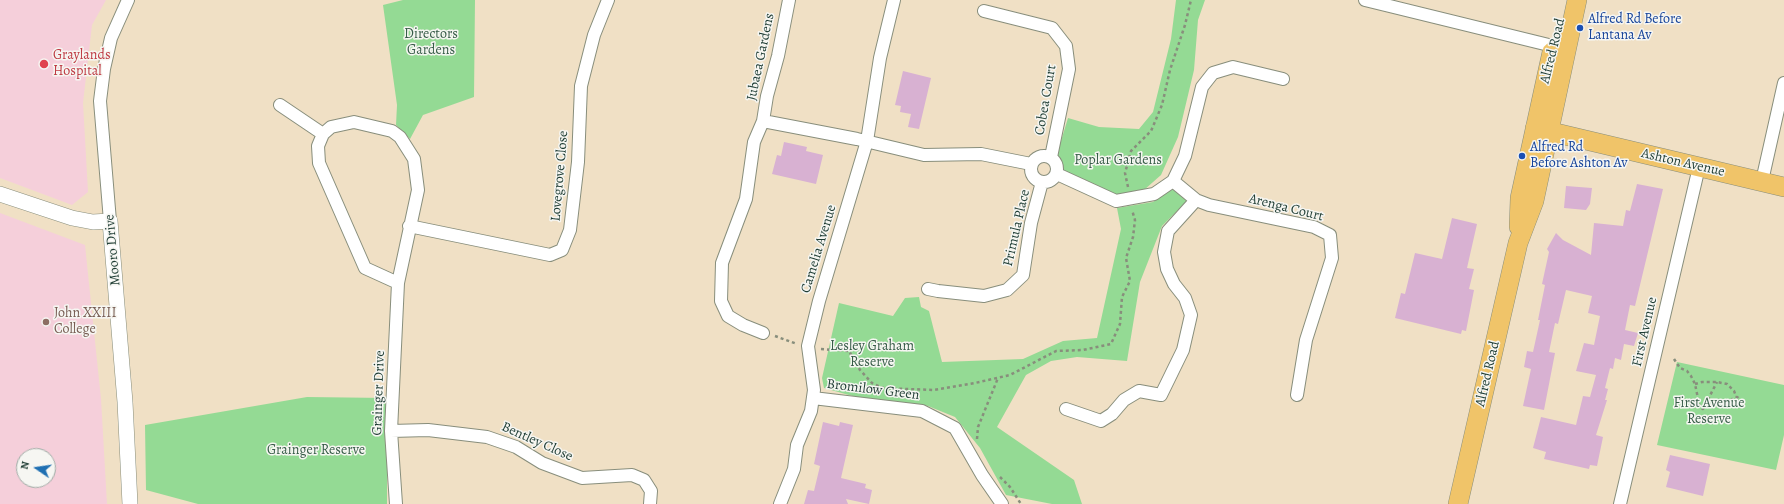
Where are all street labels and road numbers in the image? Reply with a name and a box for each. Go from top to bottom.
street label: Jubaea Gardens [744,12,778,102]
street label: Alfred Road [1537,17,1569,85]
street label: Cobea Court [1032,64,1060,136]
street label: Lovegrove Close [548,130,572,222]
street label: Ashton Avenue [1640,145,1726,181]
street label: Primula Place [1000,188,1034,268]
street label: Arenga Court [1247,191,1325,225]
street label: Camelia Avenue [798,203,840,295]
street label: Mooro Drive [101,213,125,287]
street label: First Avenue [1629,296,1661,368]
street label: Alfred Road [1472,340,1504,408]
street label: Grainger Drive [369,350,389,436]
street label: Bromilow Green [826,376,920,404]
street label: Bentley Close [499,419,575,465]

